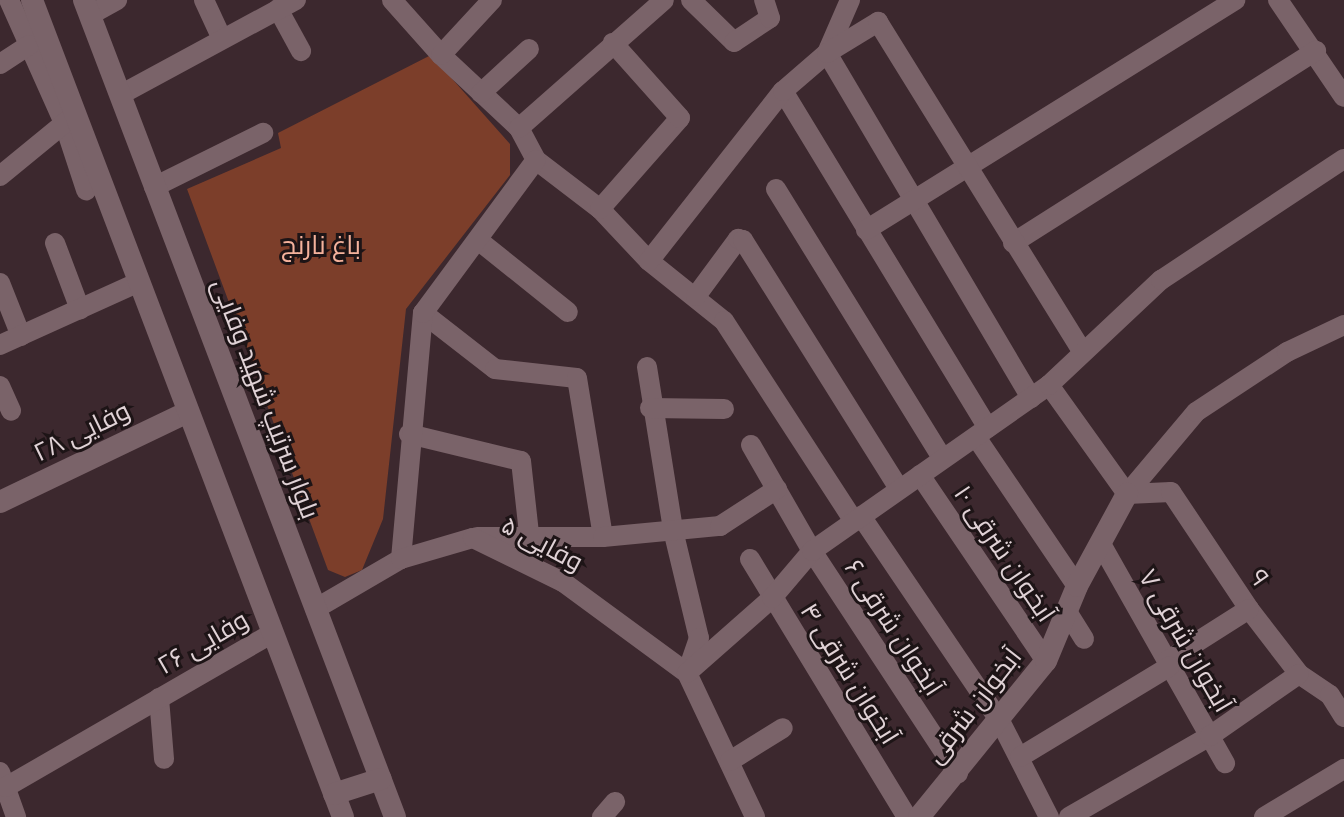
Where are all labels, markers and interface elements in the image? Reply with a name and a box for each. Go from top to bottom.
park label: باغ نارنج [281,230,361,262]
street label: بلوار سرتیپ شهید وفایی [205,274,325,524]
street label: وفایی ۲۸ [29,395,135,469]
street label: آبخوان شرقی ۱۰ [947,480,1061,628]
street label: وفایی ۵ [496,510,588,578]
street label: آبخوان شرقی ۶ [837,554,949,702]
street label: آبخوان شرقی ۷ [1131,564,1239,718]
street label: ۹ [1242,564,1276,592]
street label: آبخوان شرقی ۴ [793,597,905,751]
street label: وفایی ۲۶ [152,605,254,681]
street label: آبخوان شرقی [919,642,1029,770]

